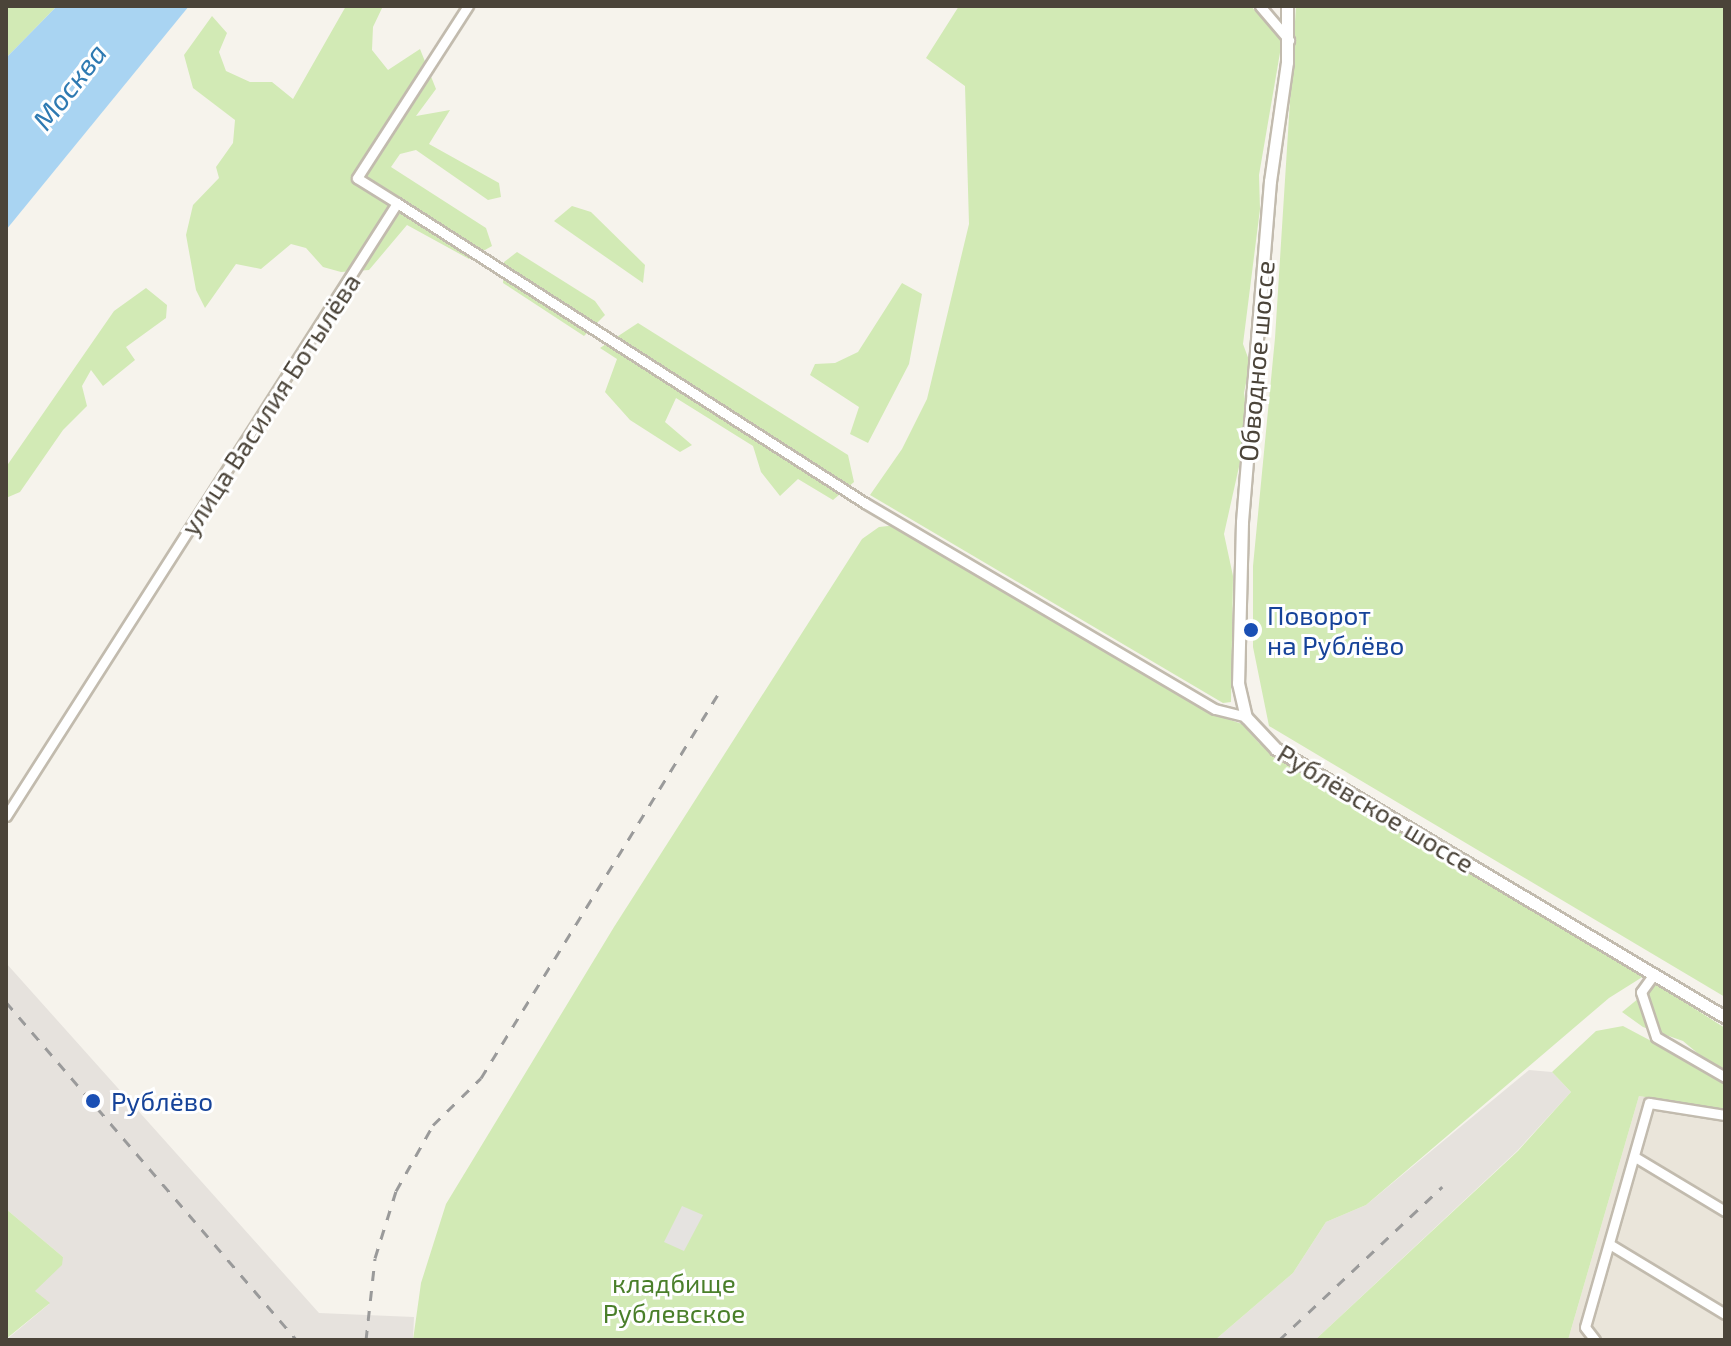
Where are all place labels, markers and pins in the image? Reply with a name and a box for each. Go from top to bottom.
place label: Поворот на Рублёво [1267,599,1404,660]
marker: Поворот на Рублёво [1242,621,1260,639]
place label: Рублёво [111,1085,213,1117]
marker: Рублёво [82,1090,104,1112]

